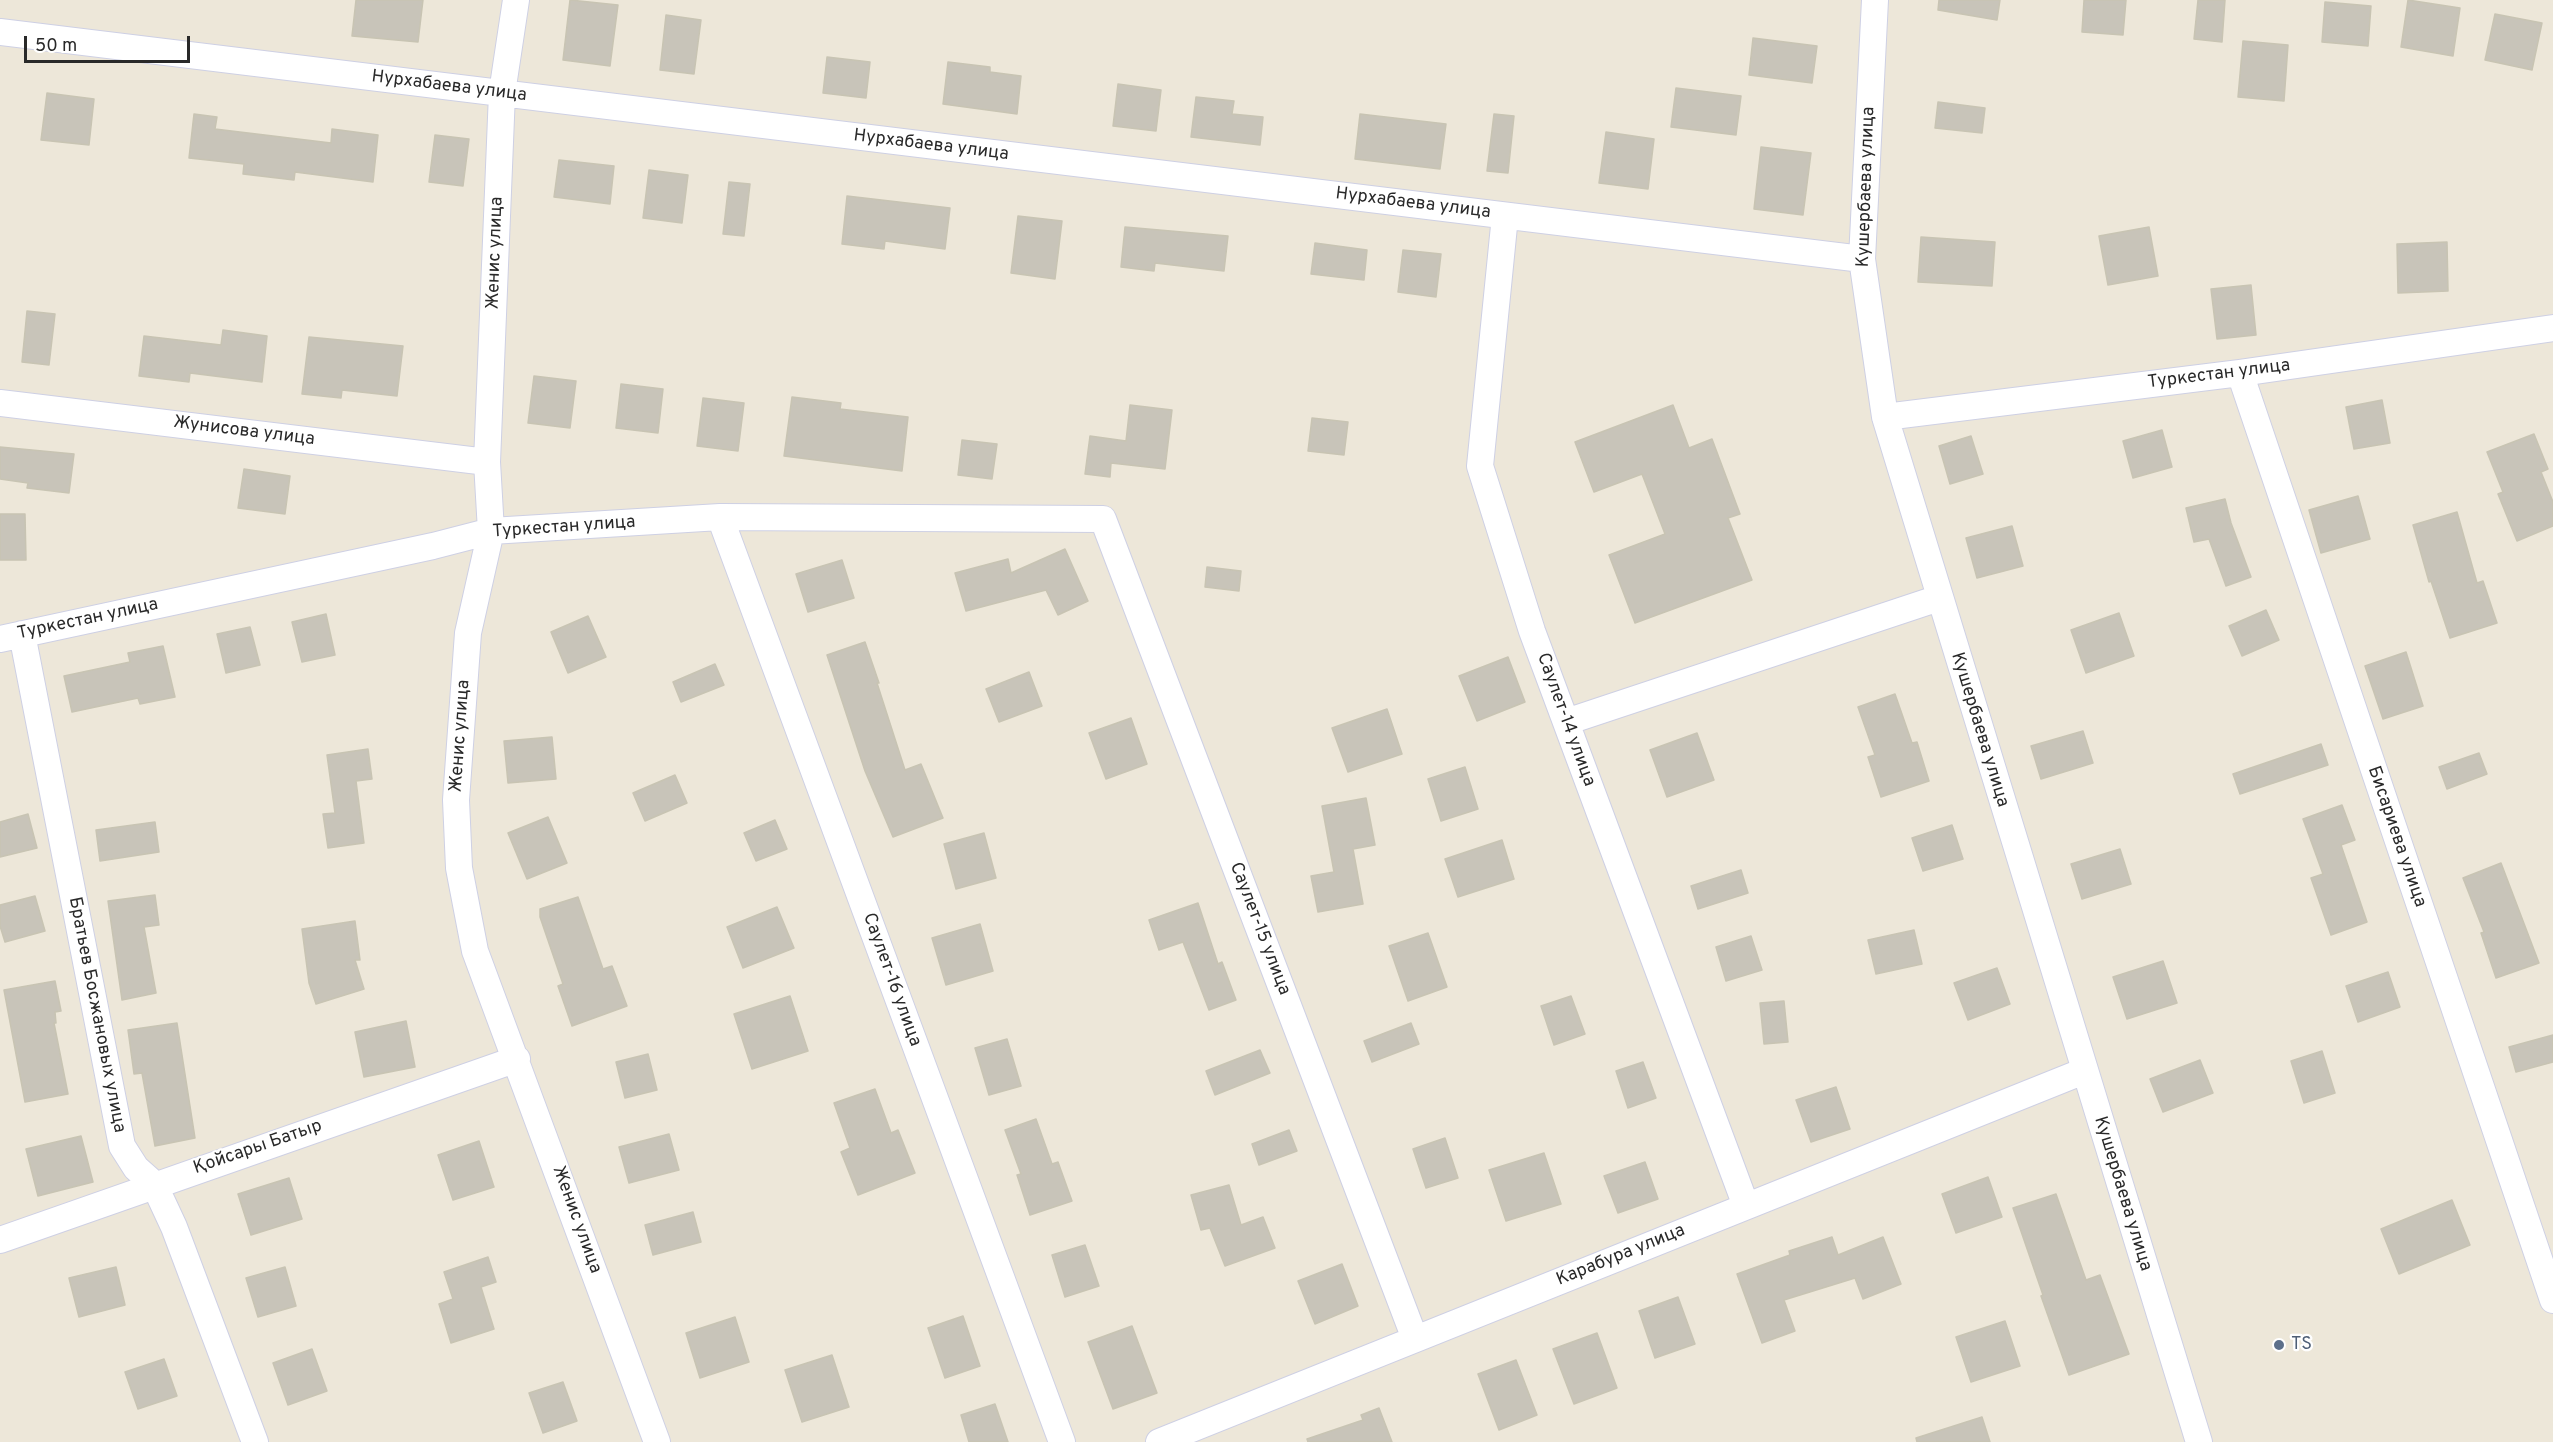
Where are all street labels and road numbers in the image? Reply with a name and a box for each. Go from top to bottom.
street label: Нурхабаева улица [370,67,528,107]
street label: Кушербаева улица [1853,106,1881,268]
street label: Нурхабаева улица [852,126,1010,166]
street label: Нурхабаева улица [1334,184,1492,224]
street label: Женис улица [483,196,509,310]
street label: Туркестан улица [2147,356,2291,394]
street label: Жунисова улица [172,413,316,451]
street label: Туркестан улица [492,512,636,544]
street label: Туркестан улица [16,595,160,645]
street label: Саулет-14 улица [1531,650,1599,790]
street label: Кушербаева улица [1945,650,2013,810]
street label: Женис улица [446,679,476,793]
street label: Бисариева улица [2362,764,2430,910]
street label: Саулет-15 улица [1224,860,1294,998]
street label: Братьев Босжановых улица [63,895,129,1135]
street label: Саулет-16 улица [857,910,925,1050]
street label: Кушербаева улица [2088,1114,2156,1274]
street label: Қойсары Батыр [191,1116,325,1180]
street label: Женис улица [547,1163,605,1277]
street label: Карабура улица [1554,1220,1688,1292]

